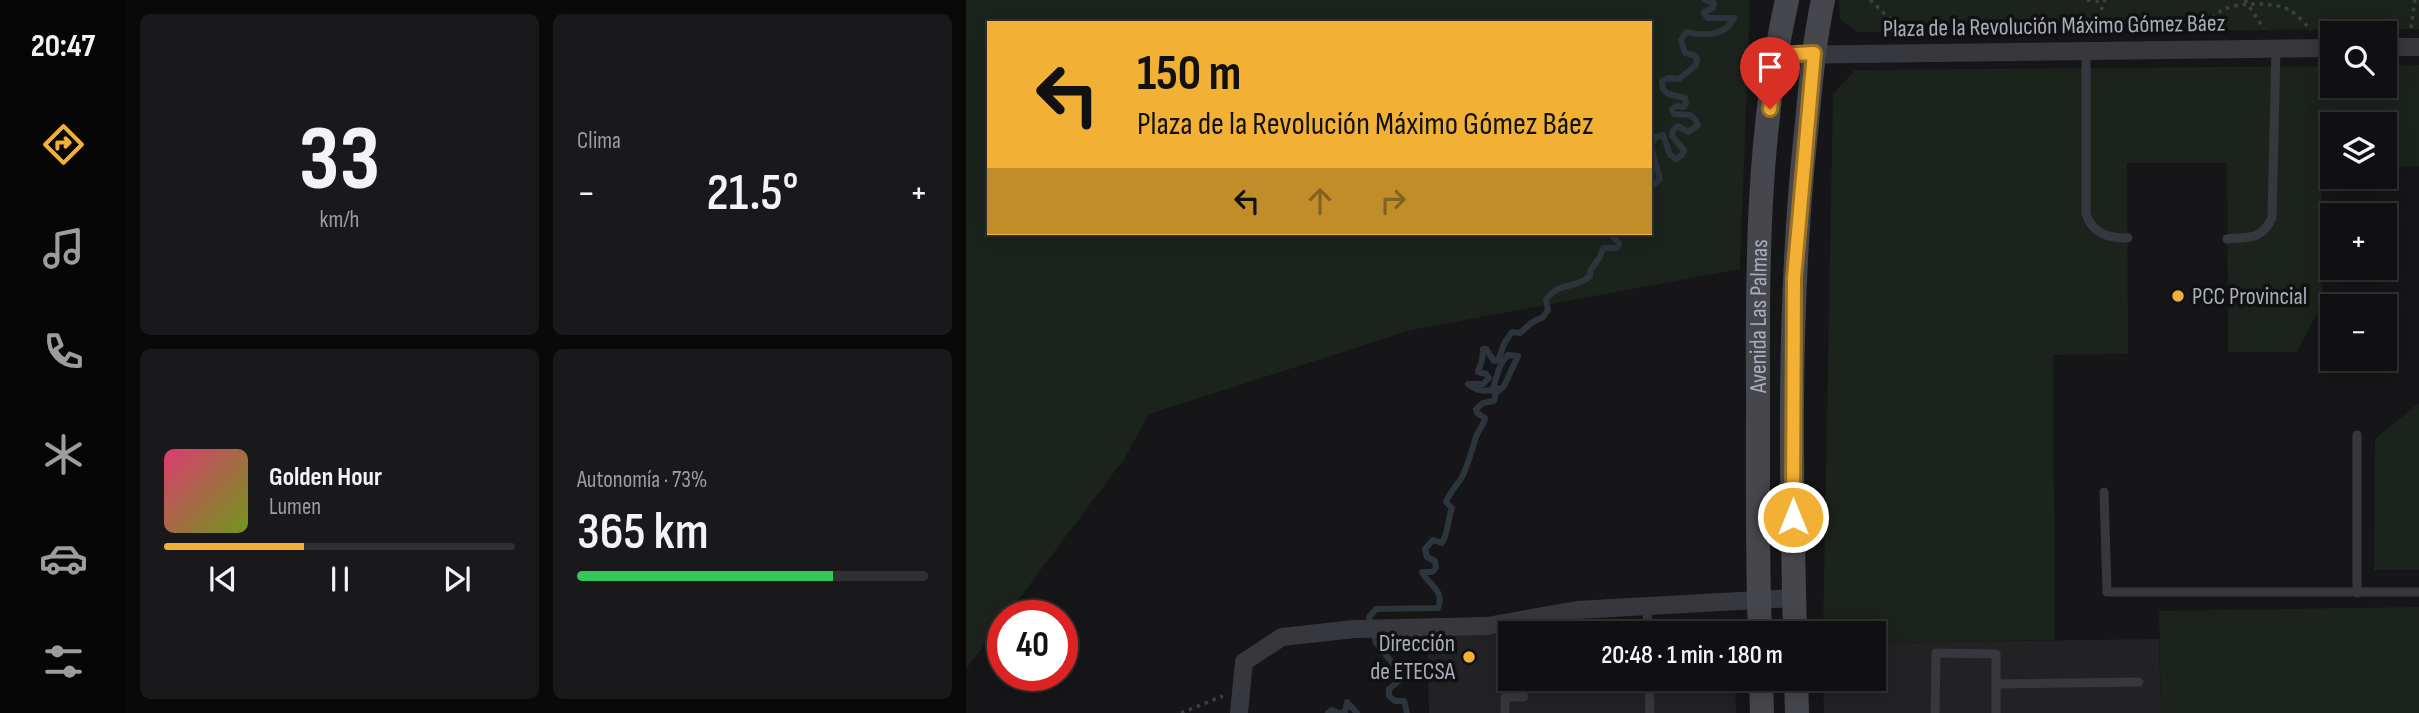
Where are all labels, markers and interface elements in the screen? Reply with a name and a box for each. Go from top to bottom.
street label: Plaza de la Revolución Máximo Gómez Báez [1883,9,2226,43]
map controls [2320,21,2397,371]
button: search [2320,21,2397,98]
text: 20:47 [31,27,95,66]
pin [1740,37,1800,109]
text: 150 m [1137,45,1241,104]
icon: arrive [1751,48,1789,86]
icon: left [1022,49,1113,140]
text: Plaza de la Revolución Máximo Gómez Báez [1137,105,1593,144]
text: 33 [299,106,380,215]
button: layers [2320,112,2397,189]
icon: directions [39,120,88,169]
text: Clima [577,127,621,155]
text: 21.5° [707,162,798,225]
text: − [577,171,596,216]
text: + [909,171,928,216]
icon: left [1228,182,1266,220]
icon: ahead [1301,182,1339,220]
icon: right [1374,182,1412,220]
button: + [2320,203,2397,280]
text: km/h [320,206,359,234]
icon: music [39,224,88,273]
street label: Avenida Las Palmas [1743,239,1774,394]
place label: PCC Provincial [2192,282,2307,311]
marker: PCC Provincial [2170,288,2186,304]
button: − [2320,294,2397,371]
icon: phone [39,327,88,376]
icon: climate [39,430,88,479]
text: Golden Hour [269,462,382,493]
text: Autonomía · 73% [577,466,708,494]
position arrow [1756,480,1830,554]
text: Lumen [269,493,321,521]
text: 365 km [577,501,709,564]
icon: car [39,534,88,583]
icon: previous [204,560,242,598]
icon: pause [321,560,359,598]
icon: next [438,560,476,598]
speed limit sign: 40 [987,600,1078,691]
place label: Dirección de ETECSA [1370,629,1456,686]
icon: filters [39,637,88,686]
text: 20:48 · 1 min · 180 m [1601,640,1783,671]
marker: Dirección de ETECSA [1461,649,1477,665]

